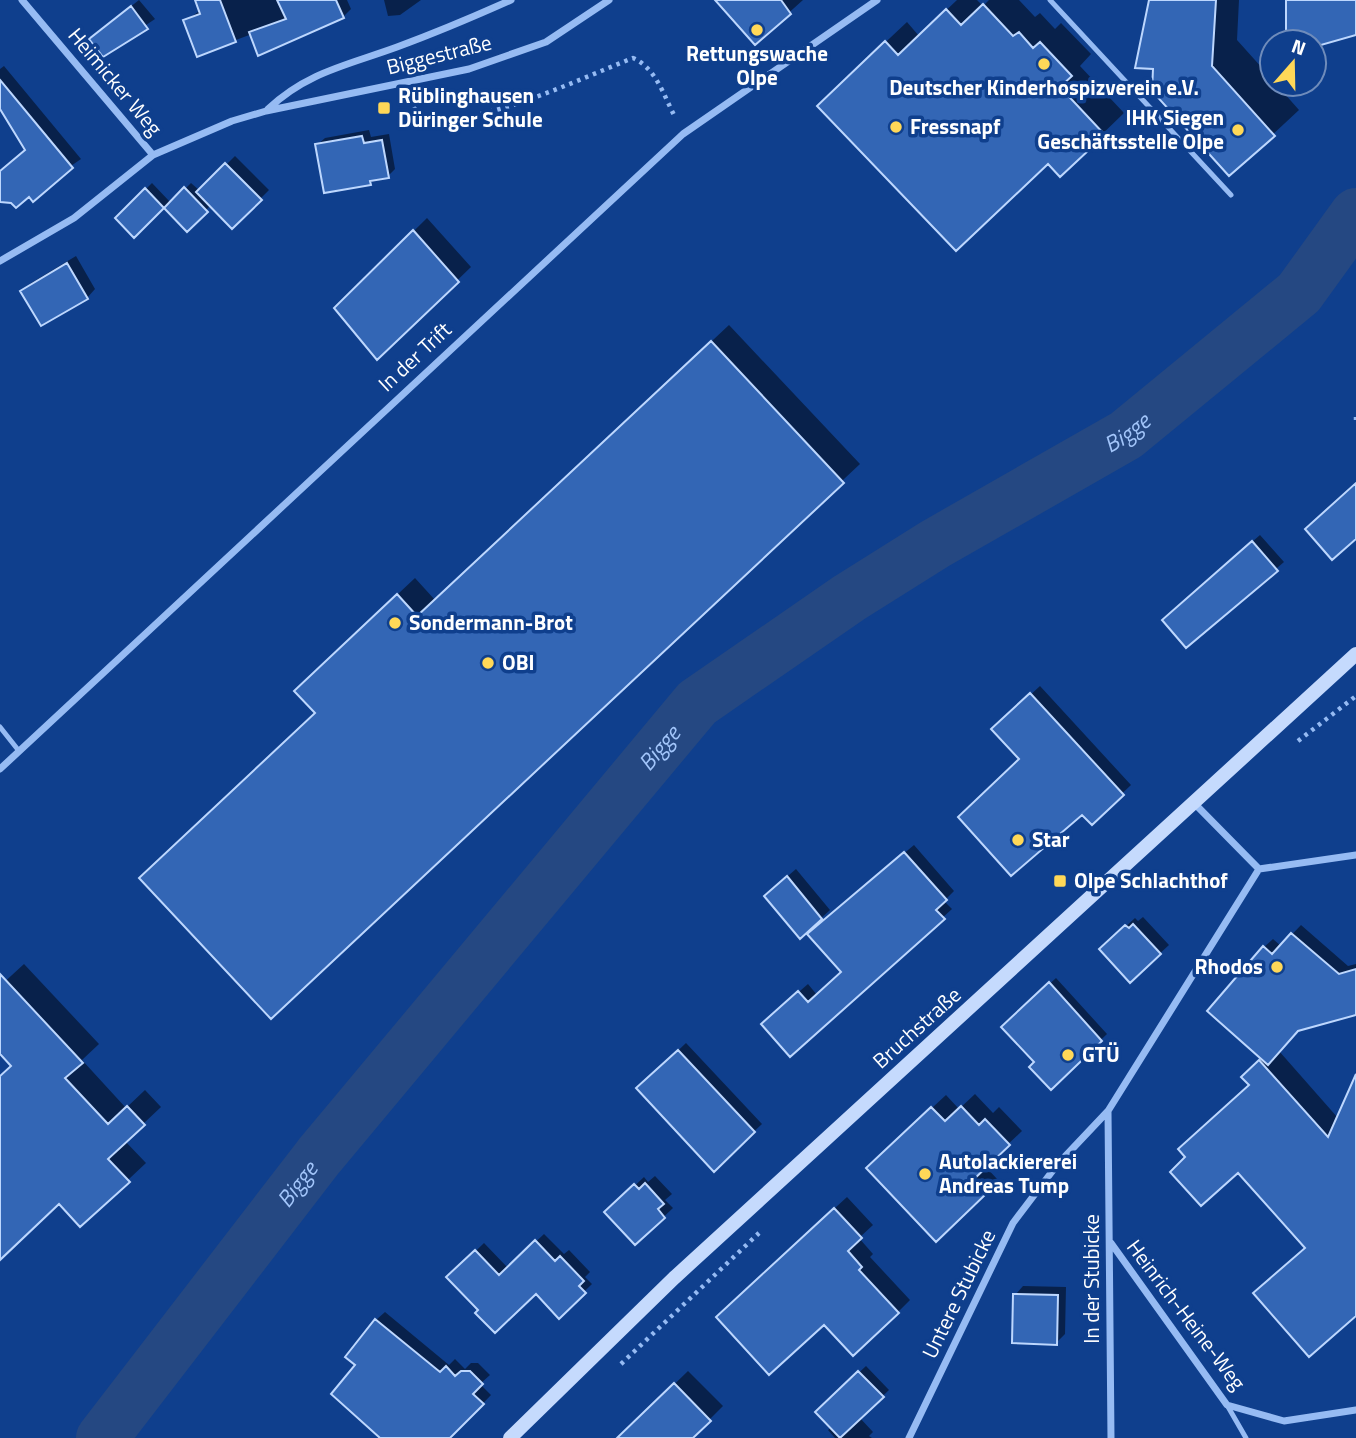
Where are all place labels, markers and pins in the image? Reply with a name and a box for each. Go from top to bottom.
marker: Rettungswache Olpe [749,22,765,38]
place label: Rettungswache Olpe [686,37,828,93]
marker: Deutscher Kinderhospizverein e.V. [1036,56,1052,72]
place label: Deutscher Kinderhospizverein e.V. [889,71,1199,103]
place label: Rüblinghausen Düringer Schule [398,79,543,135]
marker: Rüblinghausen Düringer Schule [376,100,392,116]
place label: IHK Siegen Geschäftsstelle Olpe [1037,101,1224,157]
place label: Fressnapf [910,110,1001,142]
marker: Fressnapf [888,119,904,135]
marker: IHK Siegen Geschäftsstelle Olpe [1230,122,1246,138]
place label: Sondermann-Brot [409,606,573,638]
marker: Sondermann-Brot [387,615,403,631]
place label: OBI [502,646,535,678]
marker: OBI [480,655,496,671]
place label: Star [1032,823,1070,855]
marker: Star [1010,832,1026,848]
place label: Olpe Schlachthof [1074,864,1228,896]
marker: Olpe Schlachthof [1052,873,1068,889]
place label: Rhodos [1195,950,1263,982]
marker: Rhodos [1269,959,1285,975]
place label: GTÜ [1082,1038,1120,1070]
marker: GTÜ [1060,1047,1076,1063]
place label: Autolackiererei Andreas Tump [939,1145,1077,1201]
marker: Autolackiererei Andreas Tump [917,1166,933,1182]

